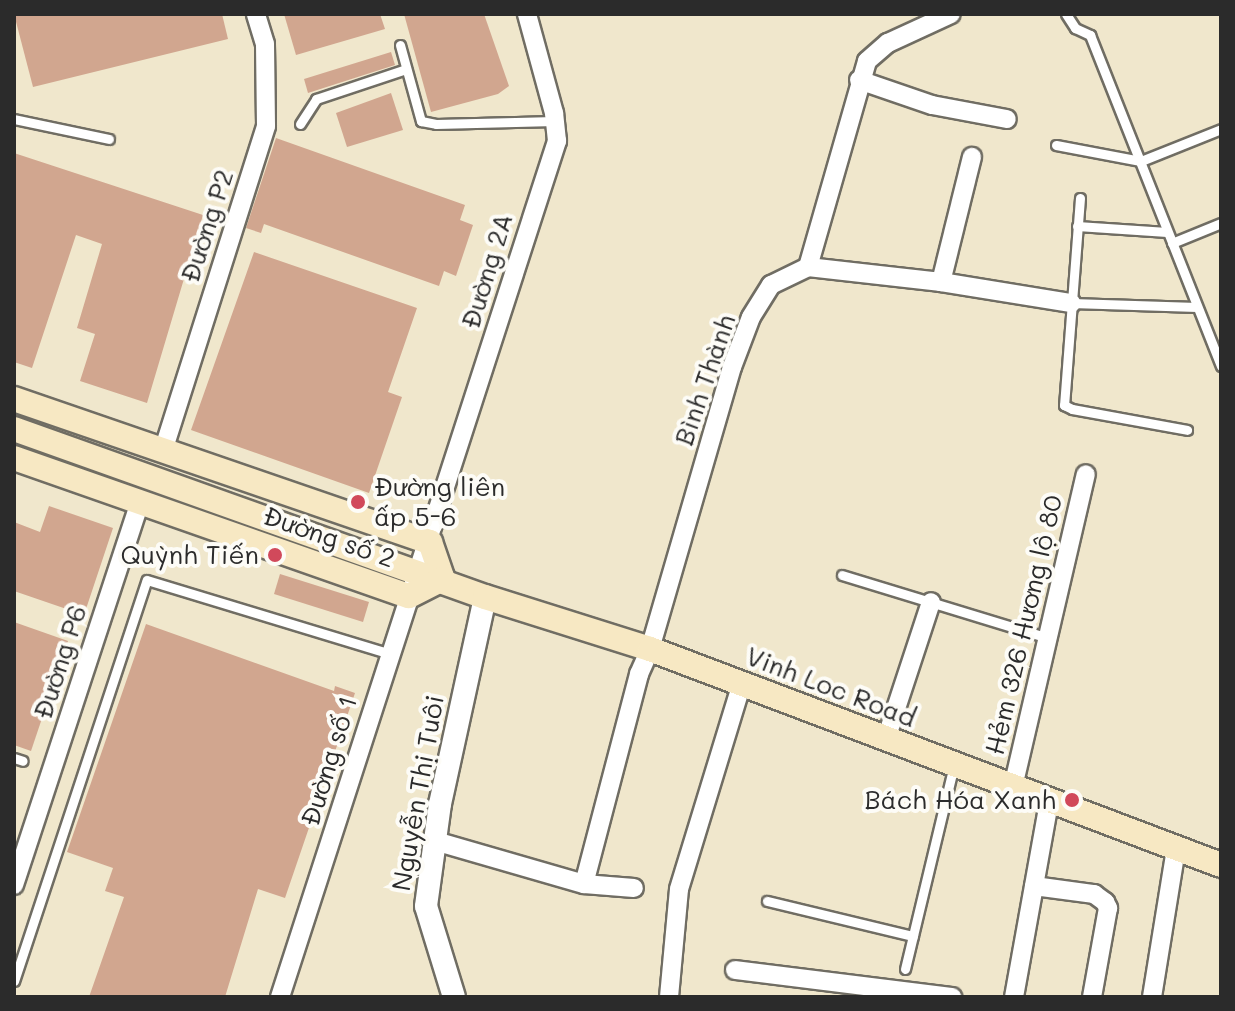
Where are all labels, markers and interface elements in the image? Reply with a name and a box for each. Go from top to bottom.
street label: Đường P2 [174,166,240,286]
street label: Đường 2A [455,210,519,332]
street label: Bình Thành [668,311,742,449]
place label: Đường liên ấp 5-6 [374,471,505,532]
street label: Hẻm 326 Hương lộ 80 [979,492,1069,758]
marker: Đường liên ấp 5-6 [349,493,367,511]
street label: Đường số 2 [259,500,399,574]
place label: Quỳnh Tiến [121,539,259,571]
marker: Quỳnh Tiến [266,546,284,564]
street label: Đường P6 [27,601,93,723]
street label: Vinh Loc Road [742,640,920,734]
street label: Đường số 1 [294,692,364,830]
street label: Nguyễn Thị Tuôi [385,693,451,893]
place label: Bách Hóa Xanh [864,784,1056,816]
marker: Bách Hóa Xanh [1063,791,1081,809]

